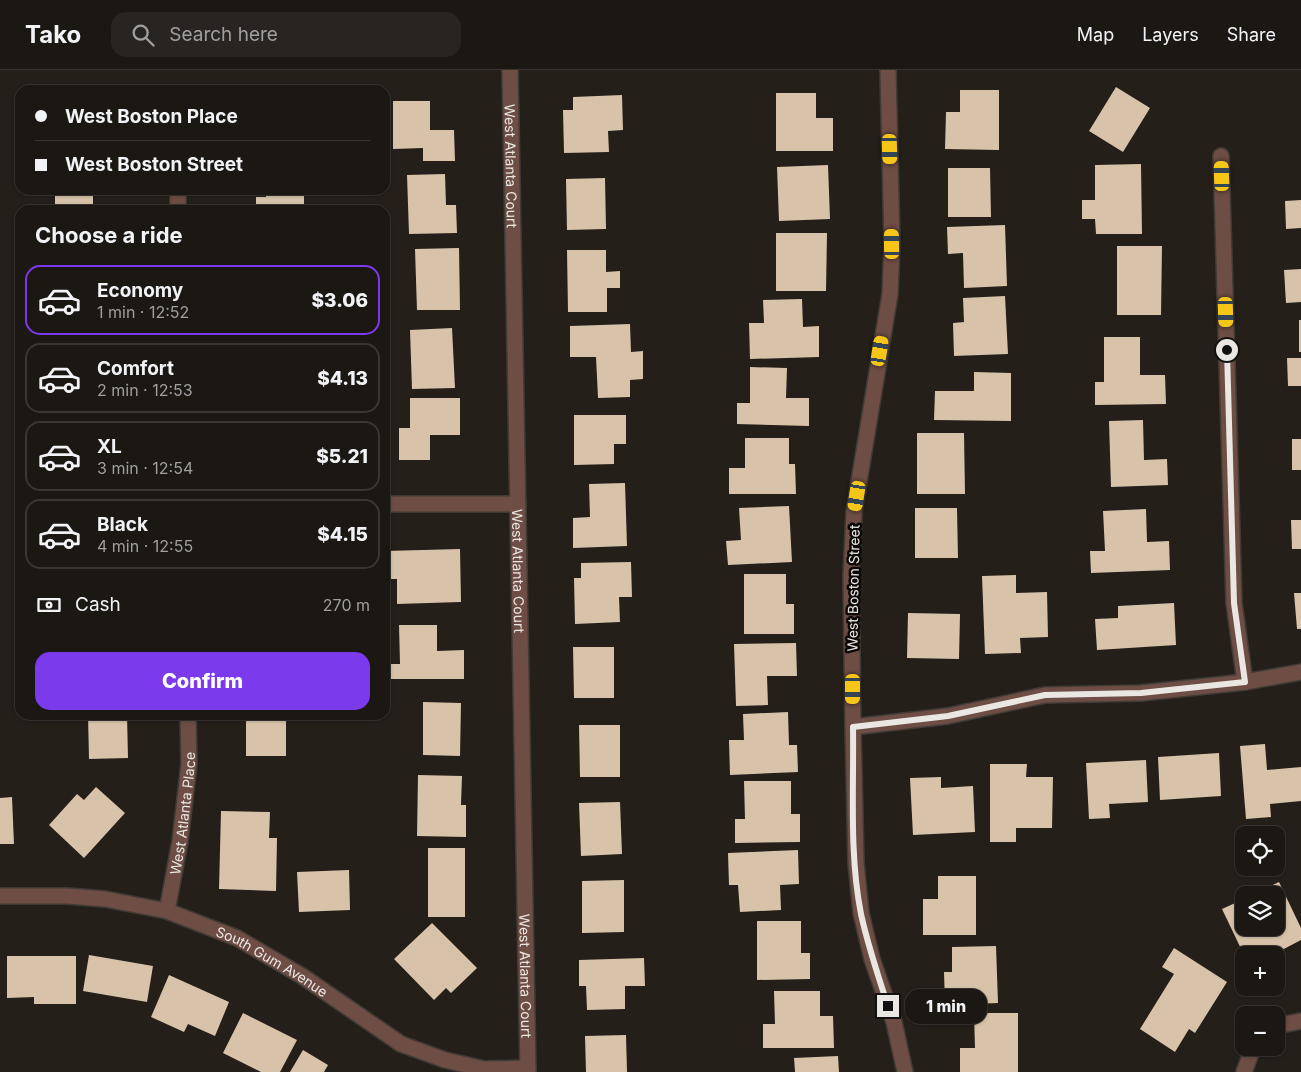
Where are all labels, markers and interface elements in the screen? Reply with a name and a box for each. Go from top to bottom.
search box [111,12,461,57]
text: Tako [25,20,81,49]
icon: search [129,21,157,49]
text: Search here [169,23,278,46]
text: Map [1077,24,1114,45]
text: Layers [1142,24,1199,45]
text: Share [1227,24,1276,45]
street label: West Atlanta Court [502,104,521,229]
text: West Boston Place [65,105,238,128]
car [881,134,898,164]
text: West Boston Street [65,153,243,176]
car [1213,161,1230,191]
text: Choose a ride [35,222,183,248]
car [884,229,899,259]
icon: car [37,278,82,323]
text: Economy [97,279,183,302]
text: $3.06 [312,289,368,312]
car [1217,297,1234,327]
text: 1 min · 12:52 [97,302,189,322]
car [870,335,889,367]
route start [1216,339,1238,361]
icon: car [37,356,82,401]
text: Comfort [97,357,174,380]
text: $4.13 [317,367,368,390]
text: 2 min · 12:53 [97,380,193,400]
icon: car [37,434,82,479]
text: XL [97,435,122,458]
text: $5.21 [316,445,368,468]
text: 3 min · 12:54 [97,458,193,478]
car [847,480,866,512]
street label: West Atlanta Court [509,509,529,634]
icon: car [37,512,82,557]
text: Black [97,513,148,536]
text: $4.15 [317,523,368,546]
street label: West Boston Street [843,524,863,651]
text: 4 min · 12:55 [97,536,193,556]
icon: cash [35,591,63,619]
text: Cash [75,593,121,616]
text: 270 m [323,595,370,615]
button: Confirm [35,652,370,710]
car [845,674,860,704]
street label: West Atlanta Place [165,752,198,876]
map controls [1235,826,1285,1056]
button: locate [1235,826,1285,876]
button: layers [1235,886,1285,936]
street label: West Atlanta Court [517,914,536,1039]
street label: South Gum Avenue [214,922,331,1000]
button: + [1235,946,1285,996]
callout: 1 min [906,988,988,1024]
route end [877,995,899,1017]
text: 1 min [926,996,966,1016]
button: − [1235,1006,1285,1056]

